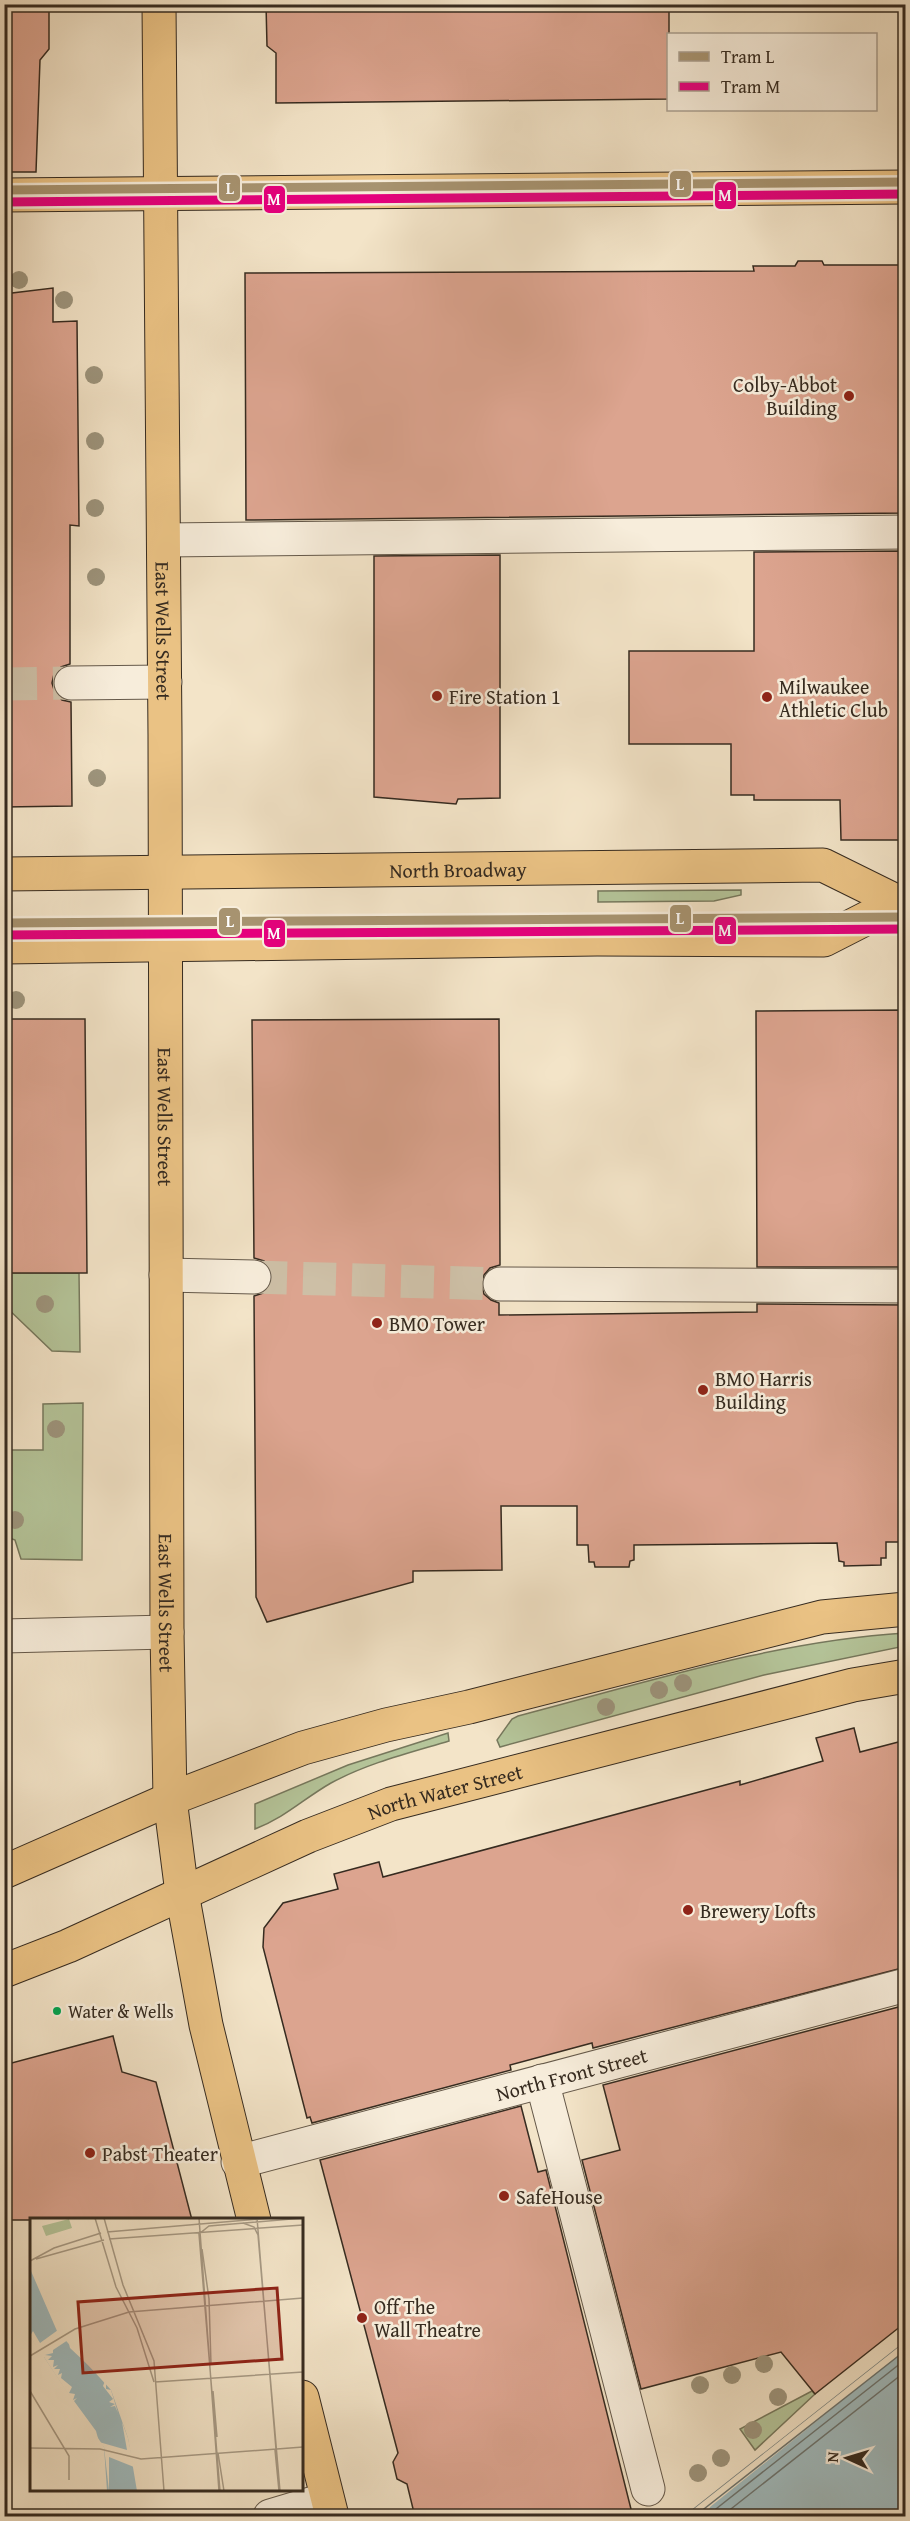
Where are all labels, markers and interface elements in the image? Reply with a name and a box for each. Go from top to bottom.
legend [667,33,877,111]
text: Tram L [721,43,775,70]
text: Tram M [721,73,781,100]
line badge: L [669,170,692,198]
text: L [676,172,685,196]
line badge: L [218,174,241,202]
text: L [226,176,235,200]
line badge: M [714,181,737,210]
text: M [718,183,732,207]
line badge: M [263,185,286,214]
text: M [267,187,281,211]
place label: Colby-Abbot Building [733,370,837,422]
marker: Colby-Abbot Building [842,389,856,403]
street label: East Wells Street [149,561,179,701]
place label: Milwaukee Athletic Club [779,672,888,724]
place label: Fire Station 1 [449,682,561,711]
marker: Fire Station 1 [430,689,444,703]
marker: Milwaukee Athletic Club [760,690,774,704]
street label: North Broadway [389,854,527,884]
line badge: L [669,904,692,933]
text: L [676,906,685,930]
line badge: L [218,907,241,936]
text: L [226,909,235,933]
line badge: M [714,916,737,945]
text: M [718,918,732,942]
line badge: M [263,919,286,948]
text: M [267,921,281,945]
street label: East Wells Street [151,1048,181,1186]
place label: BMO Tower [389,1309,485,1338]
marker: BMO Tower [370,1316,384,1330]
place label: BMO Harris Building [715,1364,812,1416]
marker: BMO Harris Building [696,1383,710,1397]
street label: East Wells Street [152,1534,182,1673]
street label: North Water Street [363,1756,526,1826]
place label: Brewery Lofts [700,1896,816,1925]
marker: Brewery Lofts [681,1903,695,1917]
place label: Water & Wells [68,1998,174,2025]
marker: Water & Wells [51,2005,63,2017]
street label: North Front Street [493,2040,650,2108]
place label: Pabst Theater [102,2139,218,2168]
marker: Pabst Theater [83,2146,97,2160]
place label: SafeHouse [516,2182,603,2211]
marker: SafeHouse [497,2189,511,2203]
inset map [30,2218,303,2491]
place label: Off The Wall Theatre [374,2292,481,2344]
marker: Off The Wall Theatre [355,2311,369,2325]
north arrow [817,2428,877,2488]
text: N [820,2450,844,2463]

